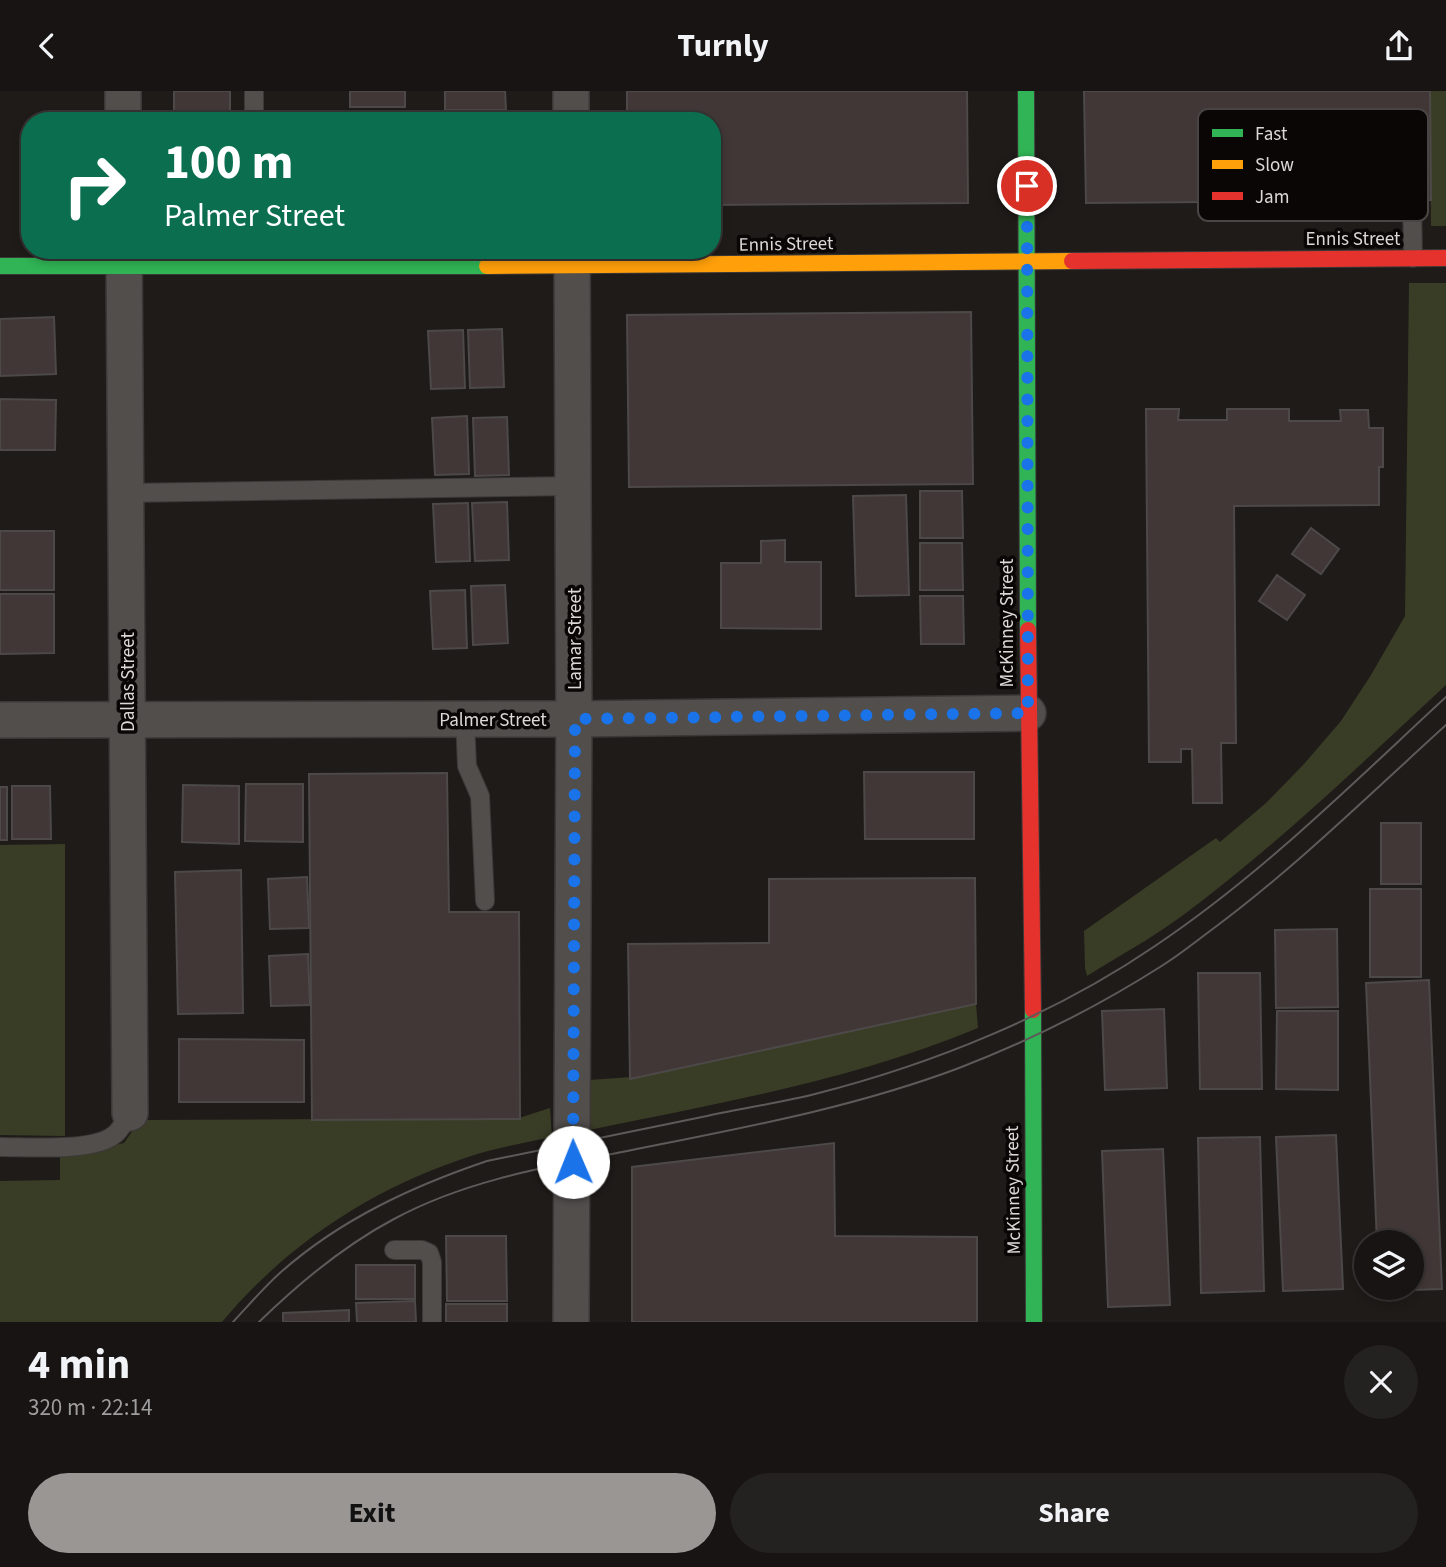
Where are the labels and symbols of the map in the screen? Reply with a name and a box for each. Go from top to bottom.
legend [1198,109,1428,221]
text: Fast [1255,121,1288,148]
text: Slow [1255,152,1294,179]
pin [997,156,1057,216]
text: Jam [1255,184,1289,211]
street label: Ennis Street [1306,226,1401,253]
street label: Ennis Street [738,230,834,259]
street label: McKinney Street [994,558,1021,687]
street label: Lamar Street [562,587,589,690]
street label: Dallas Street [115,631,142,732]
street label: Palmer Street [439,707,547,734]
position arrow [536,1125,610,1199]
street label: McKinney Street [999,1125,1028,1255]

